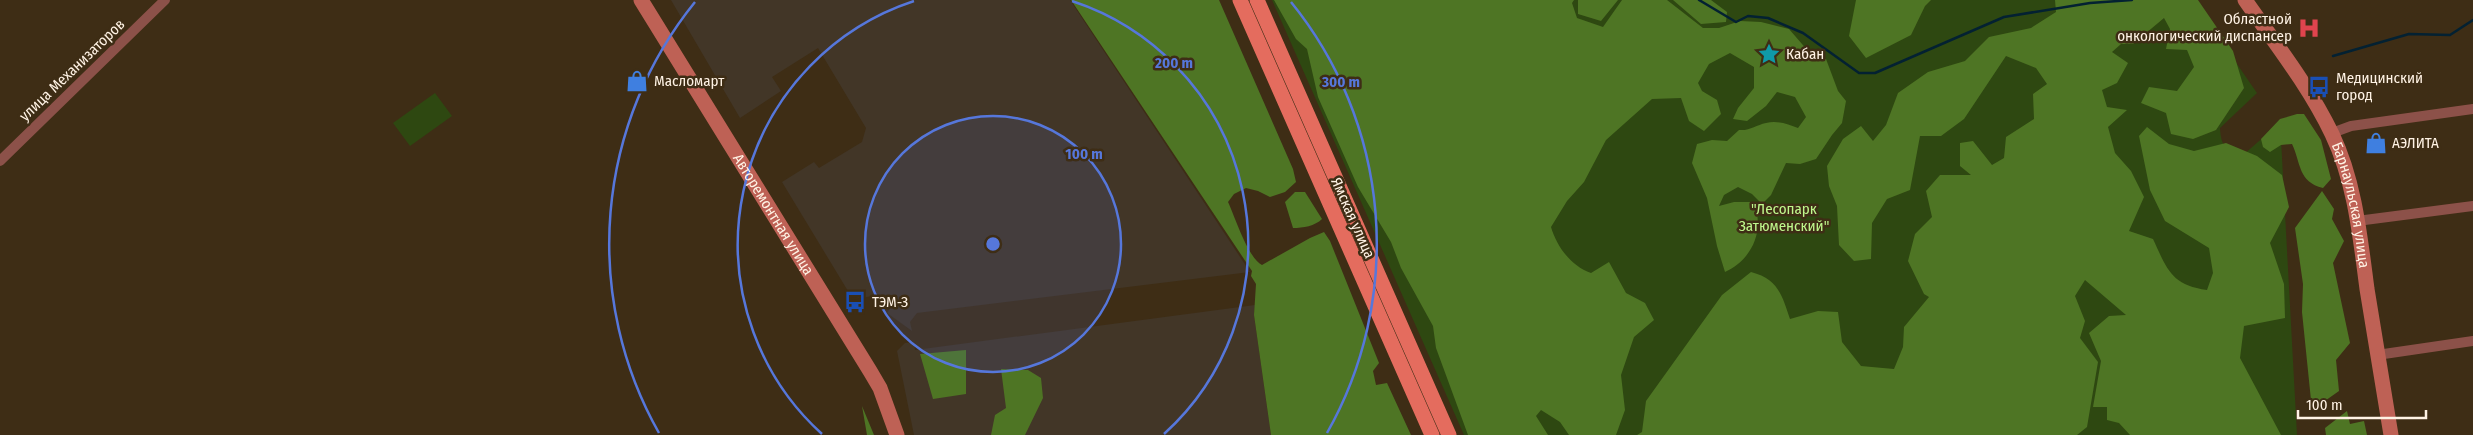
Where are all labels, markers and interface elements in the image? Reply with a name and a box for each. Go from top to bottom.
place label: Областной онкологический диспансер [2117,10,2292,45]
street label: улица Механизаторов [16,15,128,125]
hospital icon: Областной онкологический диспансер [2296,15,2322,41]
place icon: Кабан [1756,41,1782,67]
place label: Кабан [1786,45,1824,63]
text: 200 m [1154,54,1193,72]
shop icon: Масломарт [624,68,650,94]
place label: Медицинский город [2336,69,2423,104]
place label: Масломарт [654,72,725,90]
text: 300 m [1321,73,1360,91]
bus stop icon: Медицинский город [2306,74,2332,100]
shop icon: АЭЛИТА [2363,130,2389,156]
place label: АЭЛИТА [2392,134,2439,152]
street label: Барнаульская улица [2328,139,2373,269]
text: 100 m [1065,145,1103,163]
street label: Авторемонтная улица [729,150,818,278]
street label: Ямская улица [1327,175,1379,261]
park label: "Лесопарк Затюменский" [1739,200,1829,235]
centre of rings [984,235,1002,253]
bus stop icon: ТЭМ-З [842,289,868,315]
place label: ТЭМ-З [872,293,908,311]
scale bar [2298,388,2426,420]
text: 100 m [2306,396,2343,414]

